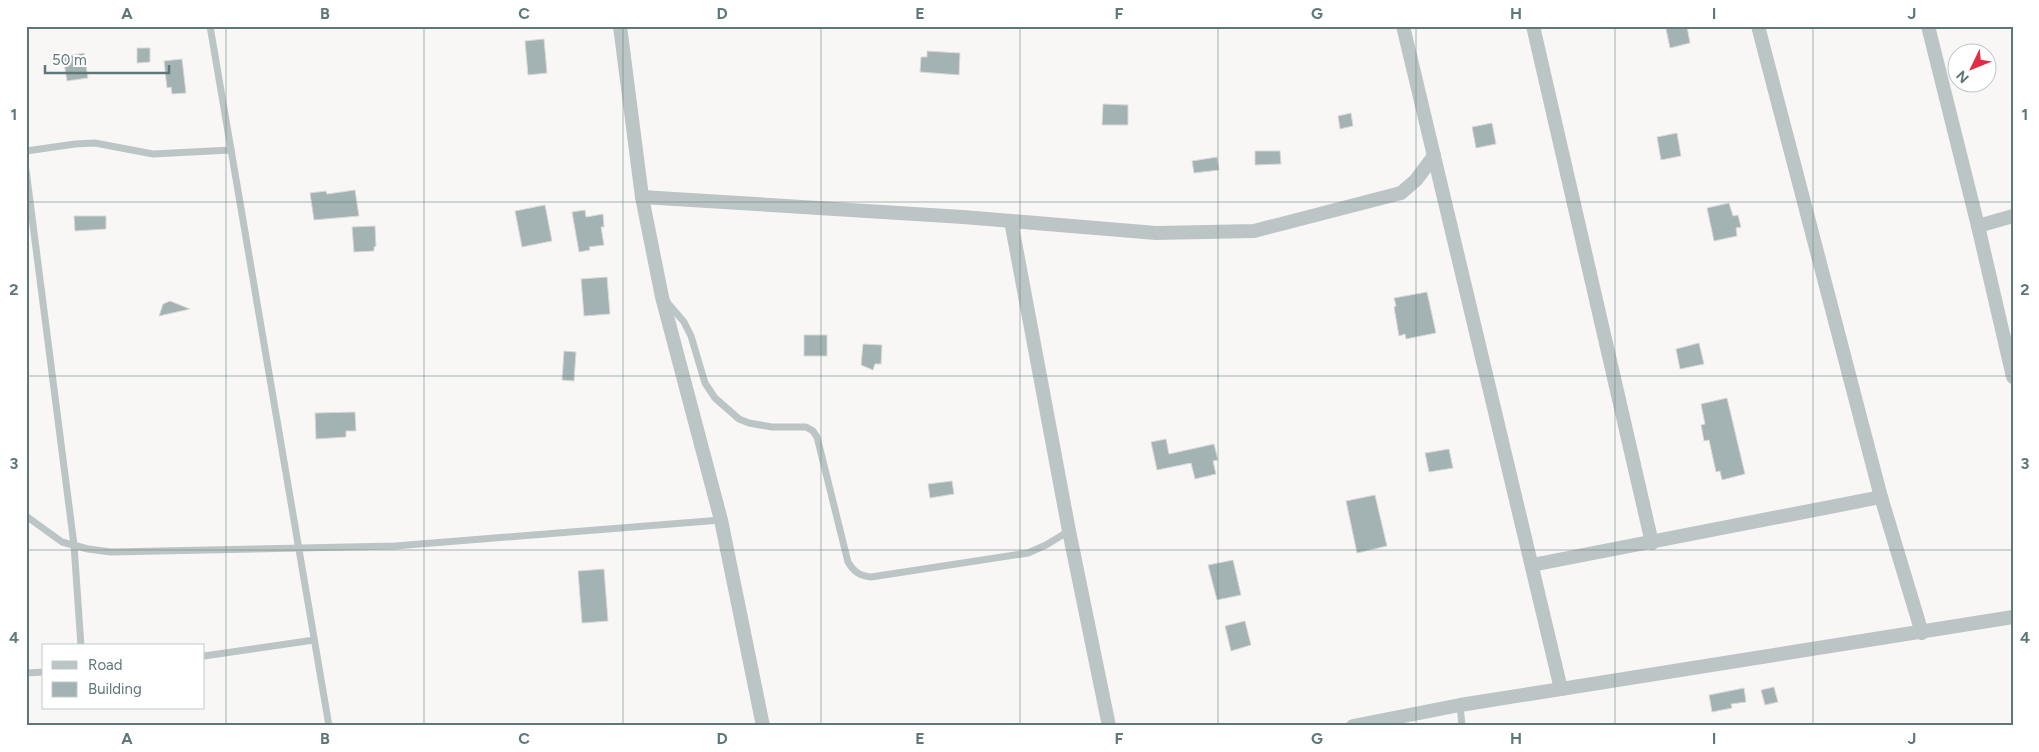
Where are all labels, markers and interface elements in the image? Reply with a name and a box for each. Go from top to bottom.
text: A [121,4,133,23]
text: B [320,4,330,23]
text: C [518,4,530,23]
text: D [716,4,728,23]
text: E [915,4,925,23]
text: F [1115,4,1124,23]
text: G [1311,4,1323,23]
text: H [1510,4,1522,23]
text: I [1712,4,1716,23]
text: J [1908,4,1916,23]
scale bar [45,42,169,74]
north arrow [1946,42,1996,92]
text: 50 m [52,51,87,69]
text: N [1953,67,1973,86]
text: 1 [11,105,17,124]
text: 1 [2022,105,2028,124]
text: 2 [9,280,19,299]
text: 2 [2020,280,2030,299]
text: 3 [10,454,19,473]
text: 3 [2021,454,2030,473]
text: 4 [9,628,19,647]
text: 4 [2020,628,2030,647]
legend [42,644,205,710]
text: Road [88,656,123,674]
text: Building [88,680,142,698]
text: A [121,729,133,748]
text: B [320,729,330,748]
text: C [518,729,530,748]
text: D [716,729,728,748]
text: E [915,729,925,748]
text: F [1115,729,1124,748]
text: G [1311,729,1323,748]
text: H [1510,729,1522,748]
text: I [1712,729,1716,748]
text: J [1908,729,1916,748]

